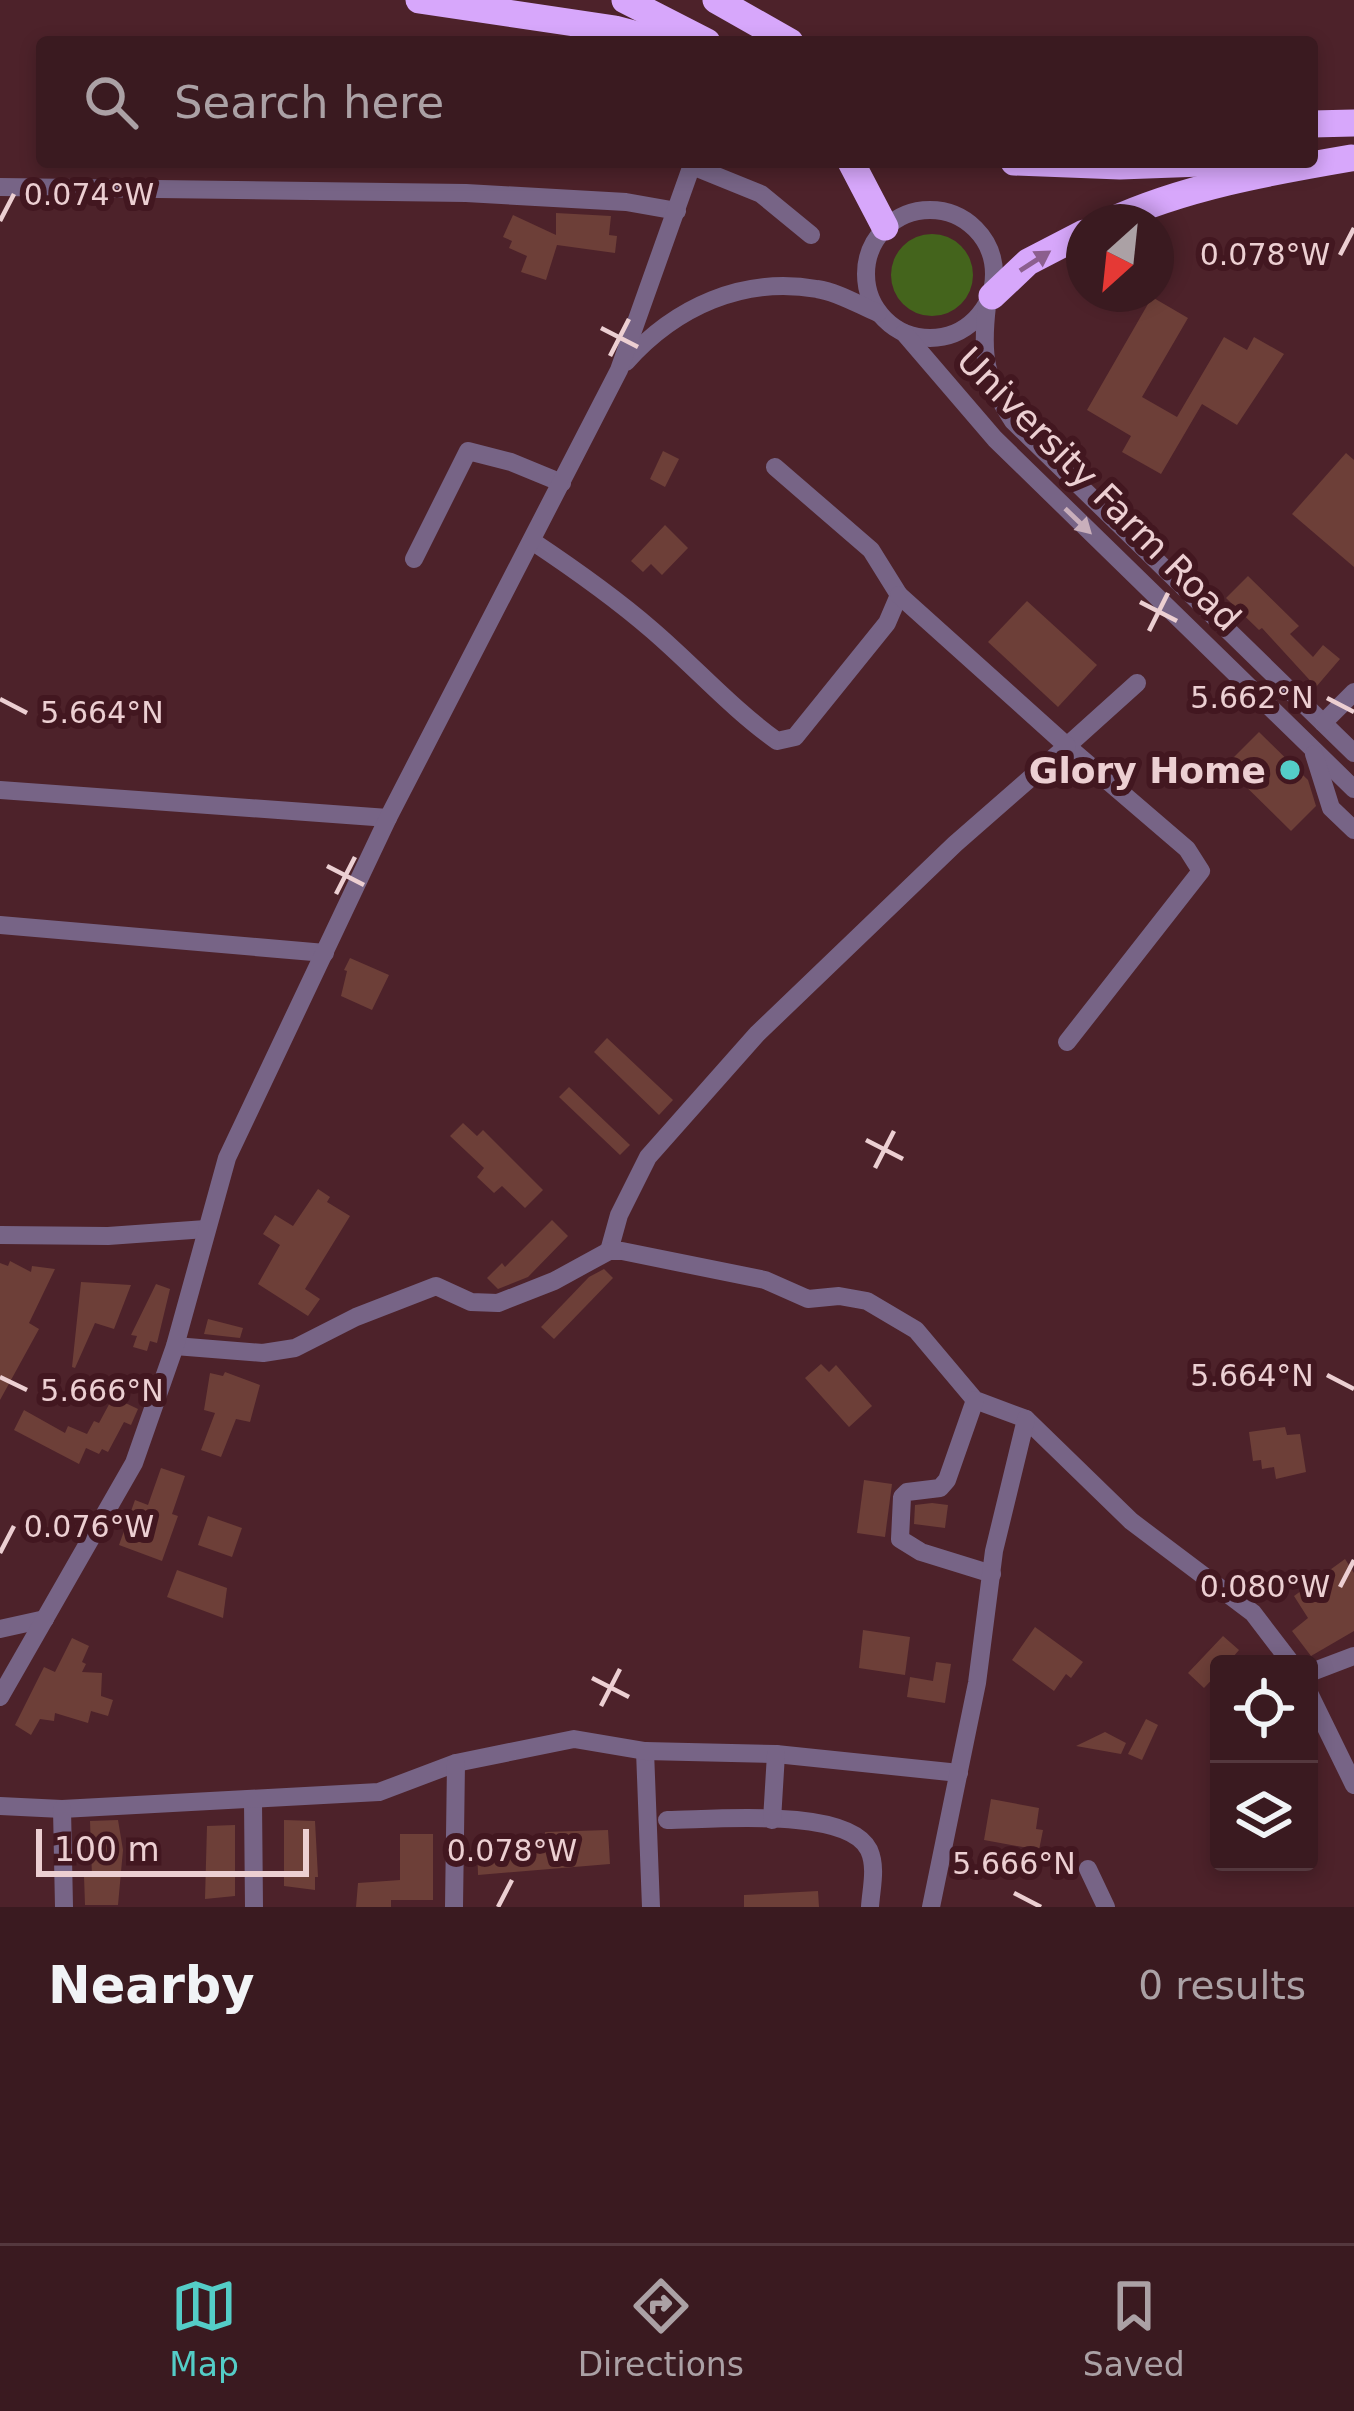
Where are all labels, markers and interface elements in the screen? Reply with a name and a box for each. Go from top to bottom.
search box [36,36,1318,168]
icon: search [78,69,144,135]
text: Search here [174,76,444,129]
text: 0.074°W [24,177,154,212]
north arrow [1066,204,1174,312]
text: 0.078°W [1200,237,1330,272]
one-way arrow [1019,250,1052,272]
street label: University Farm Road [949,339,1249,639]
one-way arrow [1063,506,1092,534]
text: 5.662°N [1190,680,1314,715]
text: 5.664°N [40,695,164,730]
place label: Glory Home [1029,750,1266,791]
marker: Glory Home [1277,757,1303,783]
text: 5.664°N [1190,1358,1314,1393]
text: 5.666°N [40,1373,164,1408]
text: 0.076°W [24,1509,154,1544]
text: 0.080°W [1200,1569,1330,1604]
map controls [1210,1655,1318,1871]
button: locate [1210,1655,1318,1763]
button: layers [1210,1763,1318,1871]
scale bar [36,1823,309,1876]
text: 100 m [54,1830,160,1869]
text: 0.078°W [447,1833,577,1868]
text: 5.666°N [952,1846,1076,1881]
text: Nearby [48,1956,255,2015]
text: 0 results [1138,1963,1306,2008]
tab: Map [169,2273,239,2384]
tab: Directions [578,2273,744,2384]
tab: Saved [1083,2273,1185,2384]

